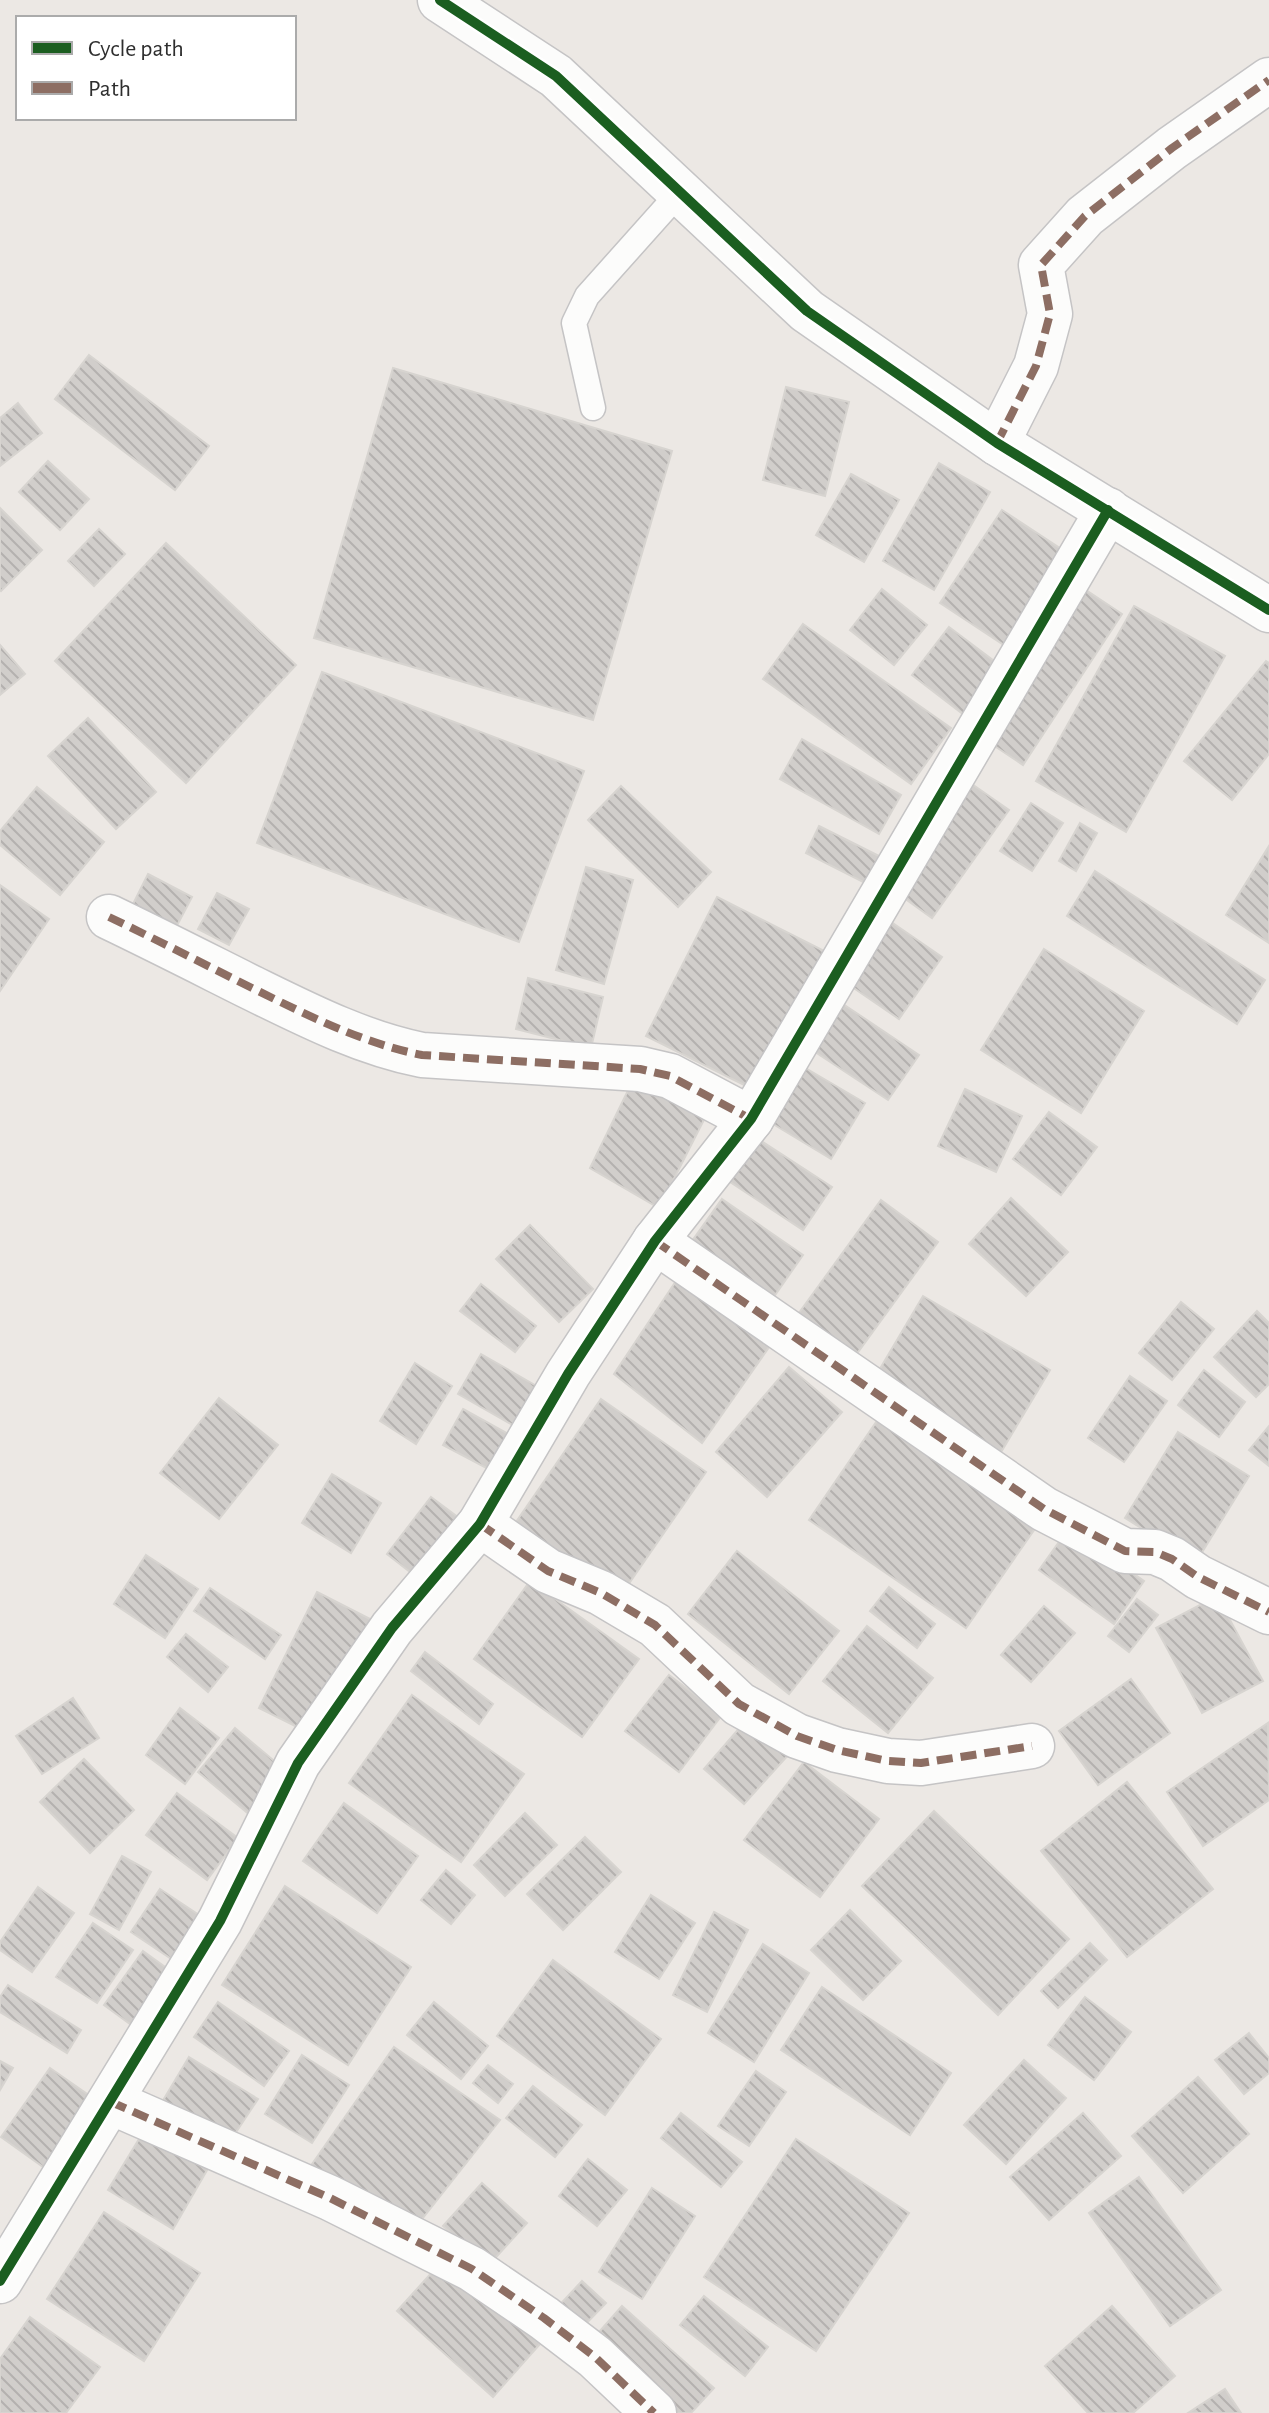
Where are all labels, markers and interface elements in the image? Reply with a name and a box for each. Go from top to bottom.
legend [16,16,296,120]
text: Cycle path [88,37,184,61]
text: Path [88,77,131,101]

